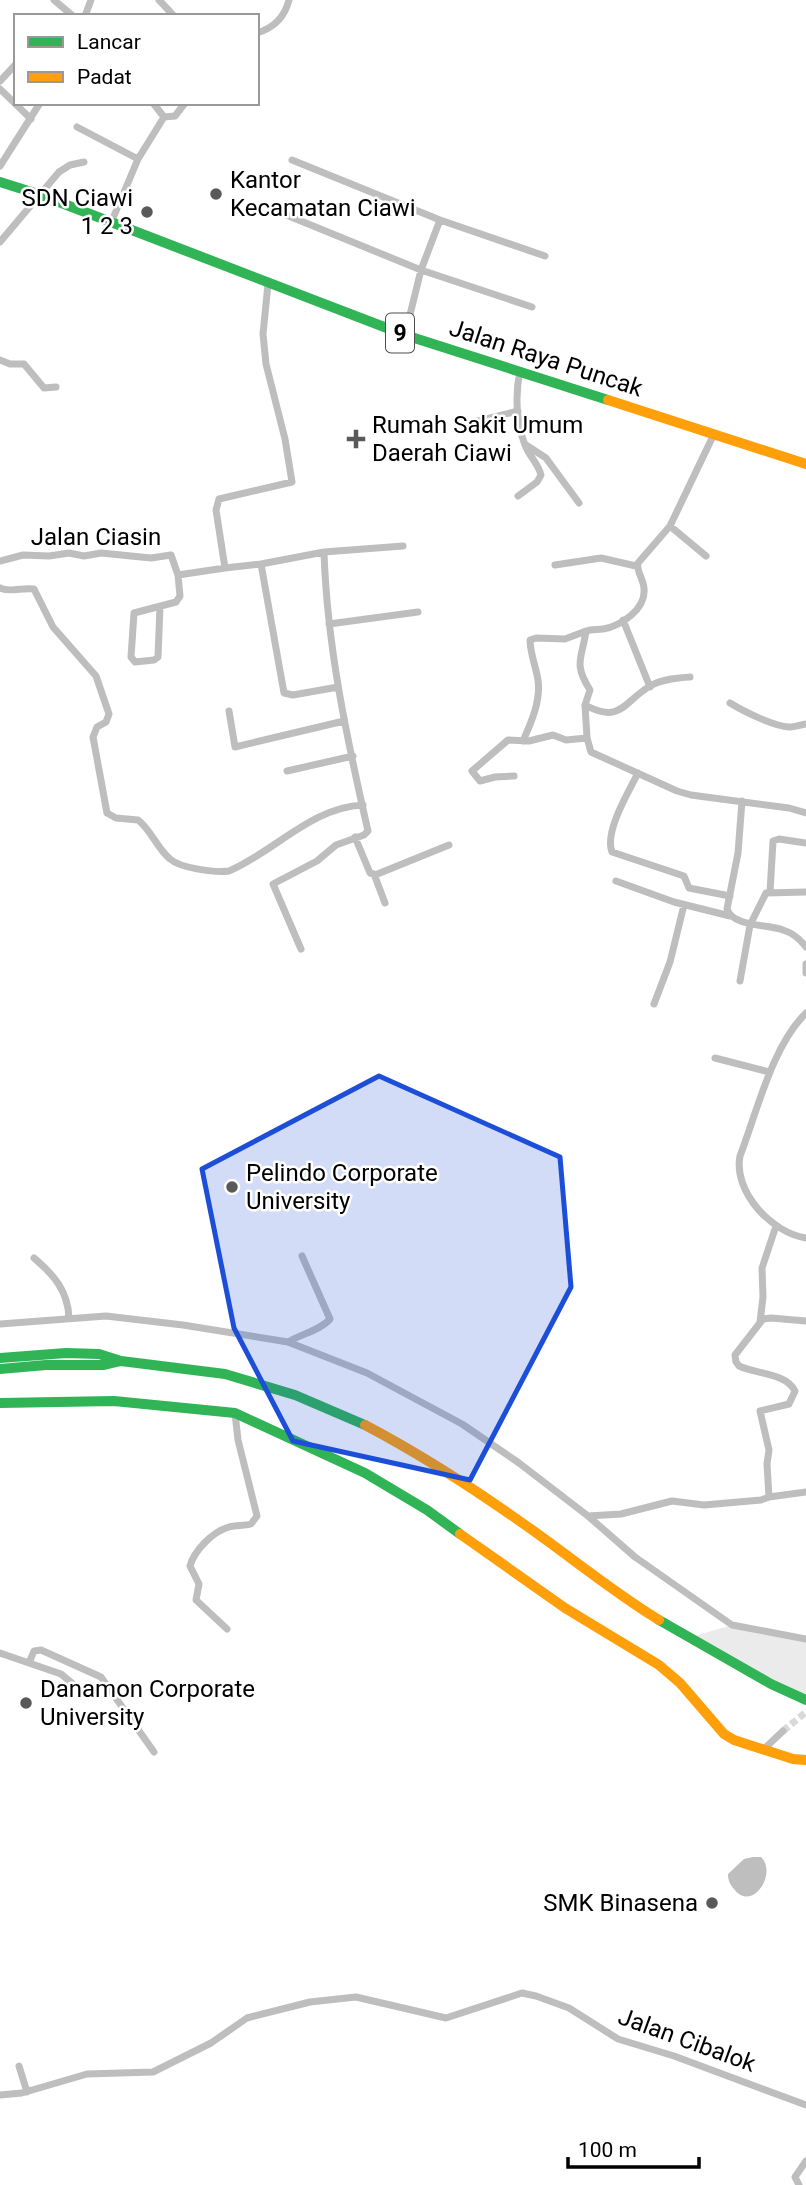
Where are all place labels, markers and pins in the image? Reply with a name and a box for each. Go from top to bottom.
place label: Kantor Kecamatan Ciawi [230,166,416,222]
place label: SDN Ciawi 1 2 3 [22,184,133,240]
marker: Kantor Kecamatan Ciawi [208,186,224,202]
marker: SDN Ciawi 1 2 3 [139,204,155,220]
place label: Rumah Sakit Umum Daerah Ciawi [372,411,583,467]
marker: Rumah Sakit Umum Daerah Ciawi [346,429,366,449]
place label: Pelindo Corporate University [246,1159,438,1215]
marker: Pelindo Corporate University [224,1179,240,1195]
place label: Danamon Corporate University [40,1675,255,1731]
marker: Danamon Corporate University [18,1695,34,1711]
place label: SMK Binasena [543,1889,698,1917]
marker: SMK Binasena [704,1895,720,1911]

